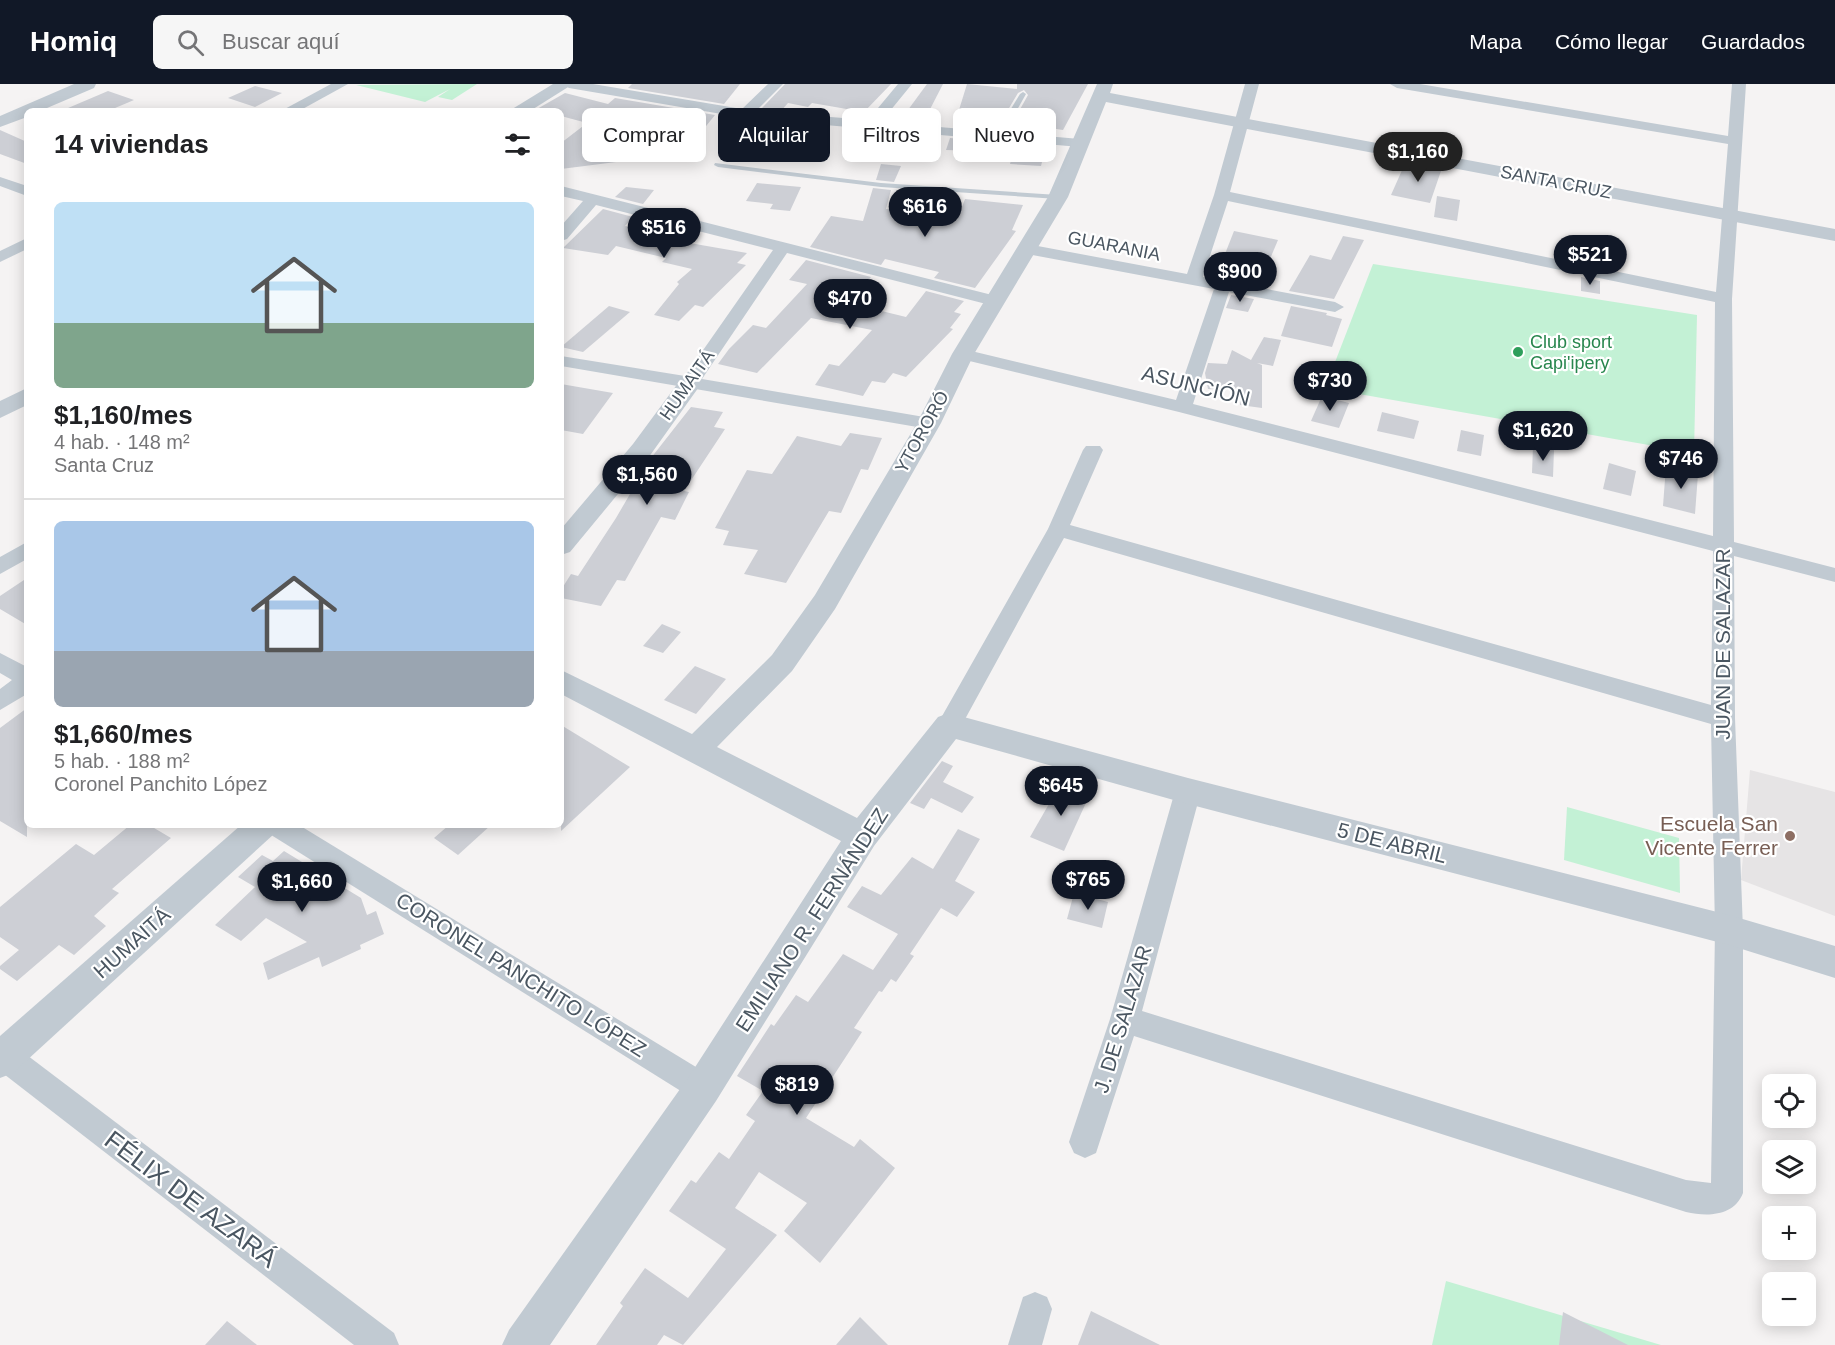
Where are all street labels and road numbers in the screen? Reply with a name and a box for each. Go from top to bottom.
street label: SANTA CRUZ [1499,161,1613,203]
street label: GUARANIA [1066,227,1162,265]
street label: HUMAITÁ [656,346,718,424]
street label: ASUNCIÓN [1140,361,1253,410]
street label: YTORORÓ [890,387,953,477]
street label: JUAN DE SALAZAR [1711,548,1734,740]
street label: EMILIANO R. FERNÁNDEZ [731,804,892,1036]
street label: 5 DE ABRIL [1335,818,1449,867]
street label: CORONEL PANCHITO LÓPEZ [392,888,651,1061]
street label: HUMAITÁ [89,902,174,983]
street label: J. DE SALAZAR [1089,942,1156,1095]
street label: FÉLIX DE AZARÁ [99,1124,284,1274]

